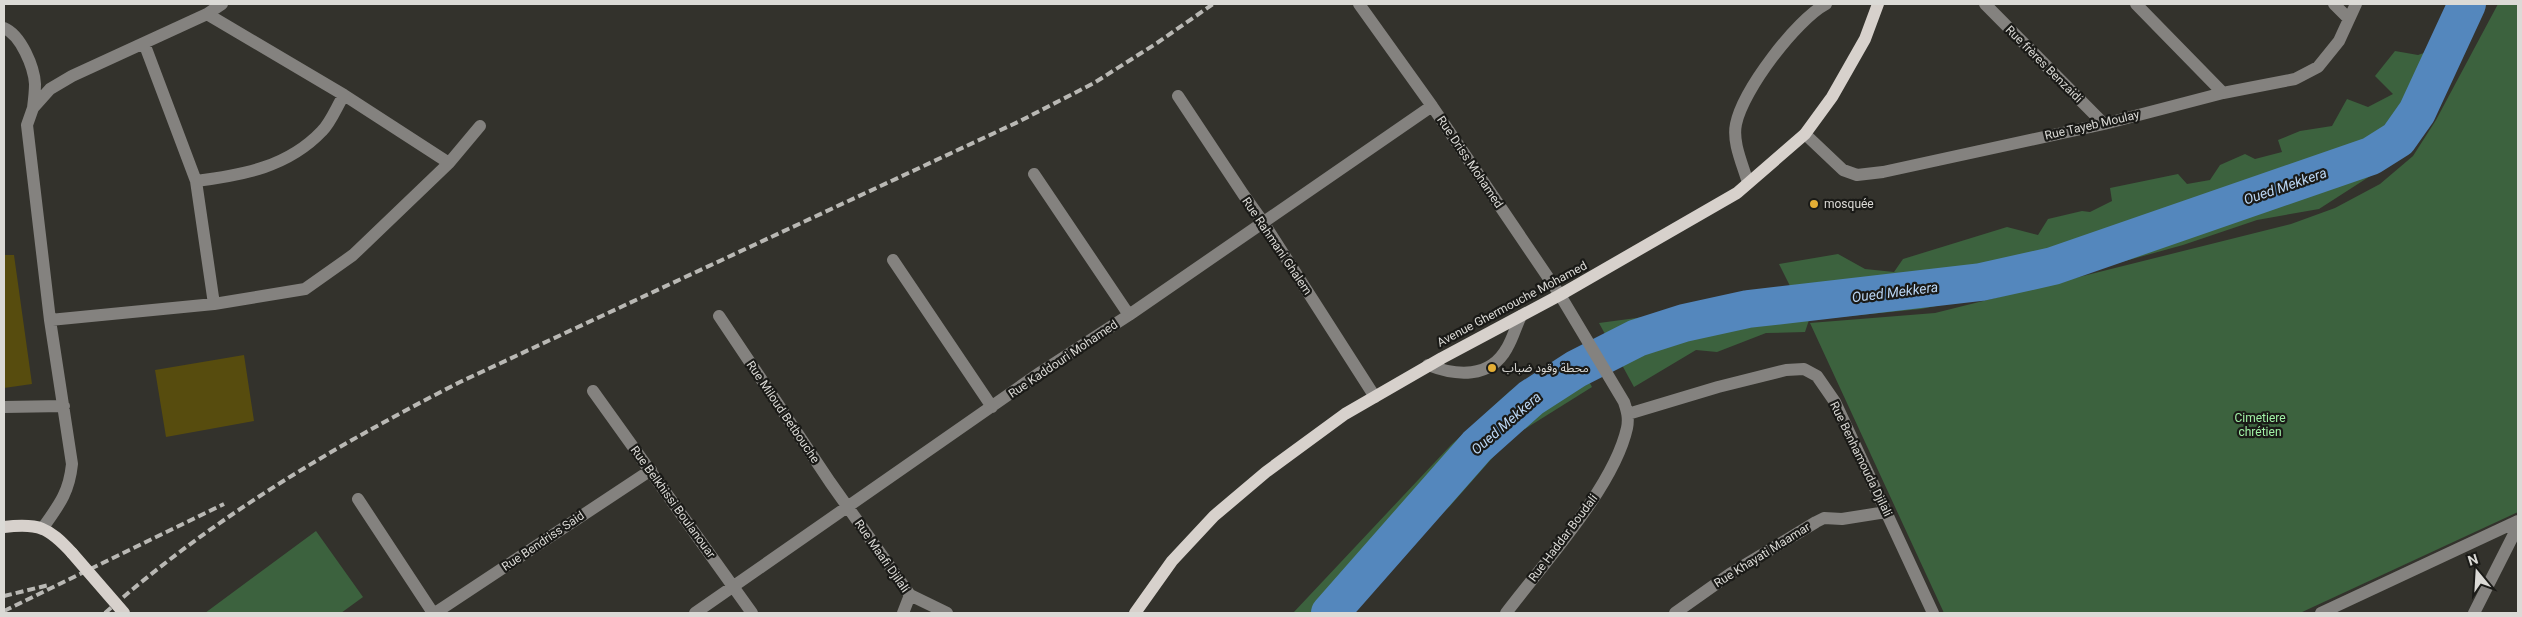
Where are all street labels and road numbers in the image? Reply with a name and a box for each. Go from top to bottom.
street label: Rue frères Benzaidi [2003,23,2085,105]
street label: Rue Tayeb Moulay [2043,107,2141,143]
street label: Rue Driss Mohamed [1434,113,1506,211]
street label: Rue Rahmani Ghalem [1239,195,1315,297]
street label: Avenue Ghermouche Mohamed [1435,258,1589,350]
street label: Rue Kaddouri Mohamed [1006,317,1120,401]
street label: Rue Miloud Betbouche [744,358,822,466]
street label: Rue Benhamouda Djilali [1827,399,1895,519]
street label: Rue Belkhissi Boulanouar [628,443,718,561]
street label: Rue Haddar Boudali [1526,492,1600,584]
street label: Rue Bendriss Said [499,508,587,574]
street label: Rue Maafi Djilali [852,517,912,595]
street label: Rue Khayati Maamar [1711,520,1813,590]

